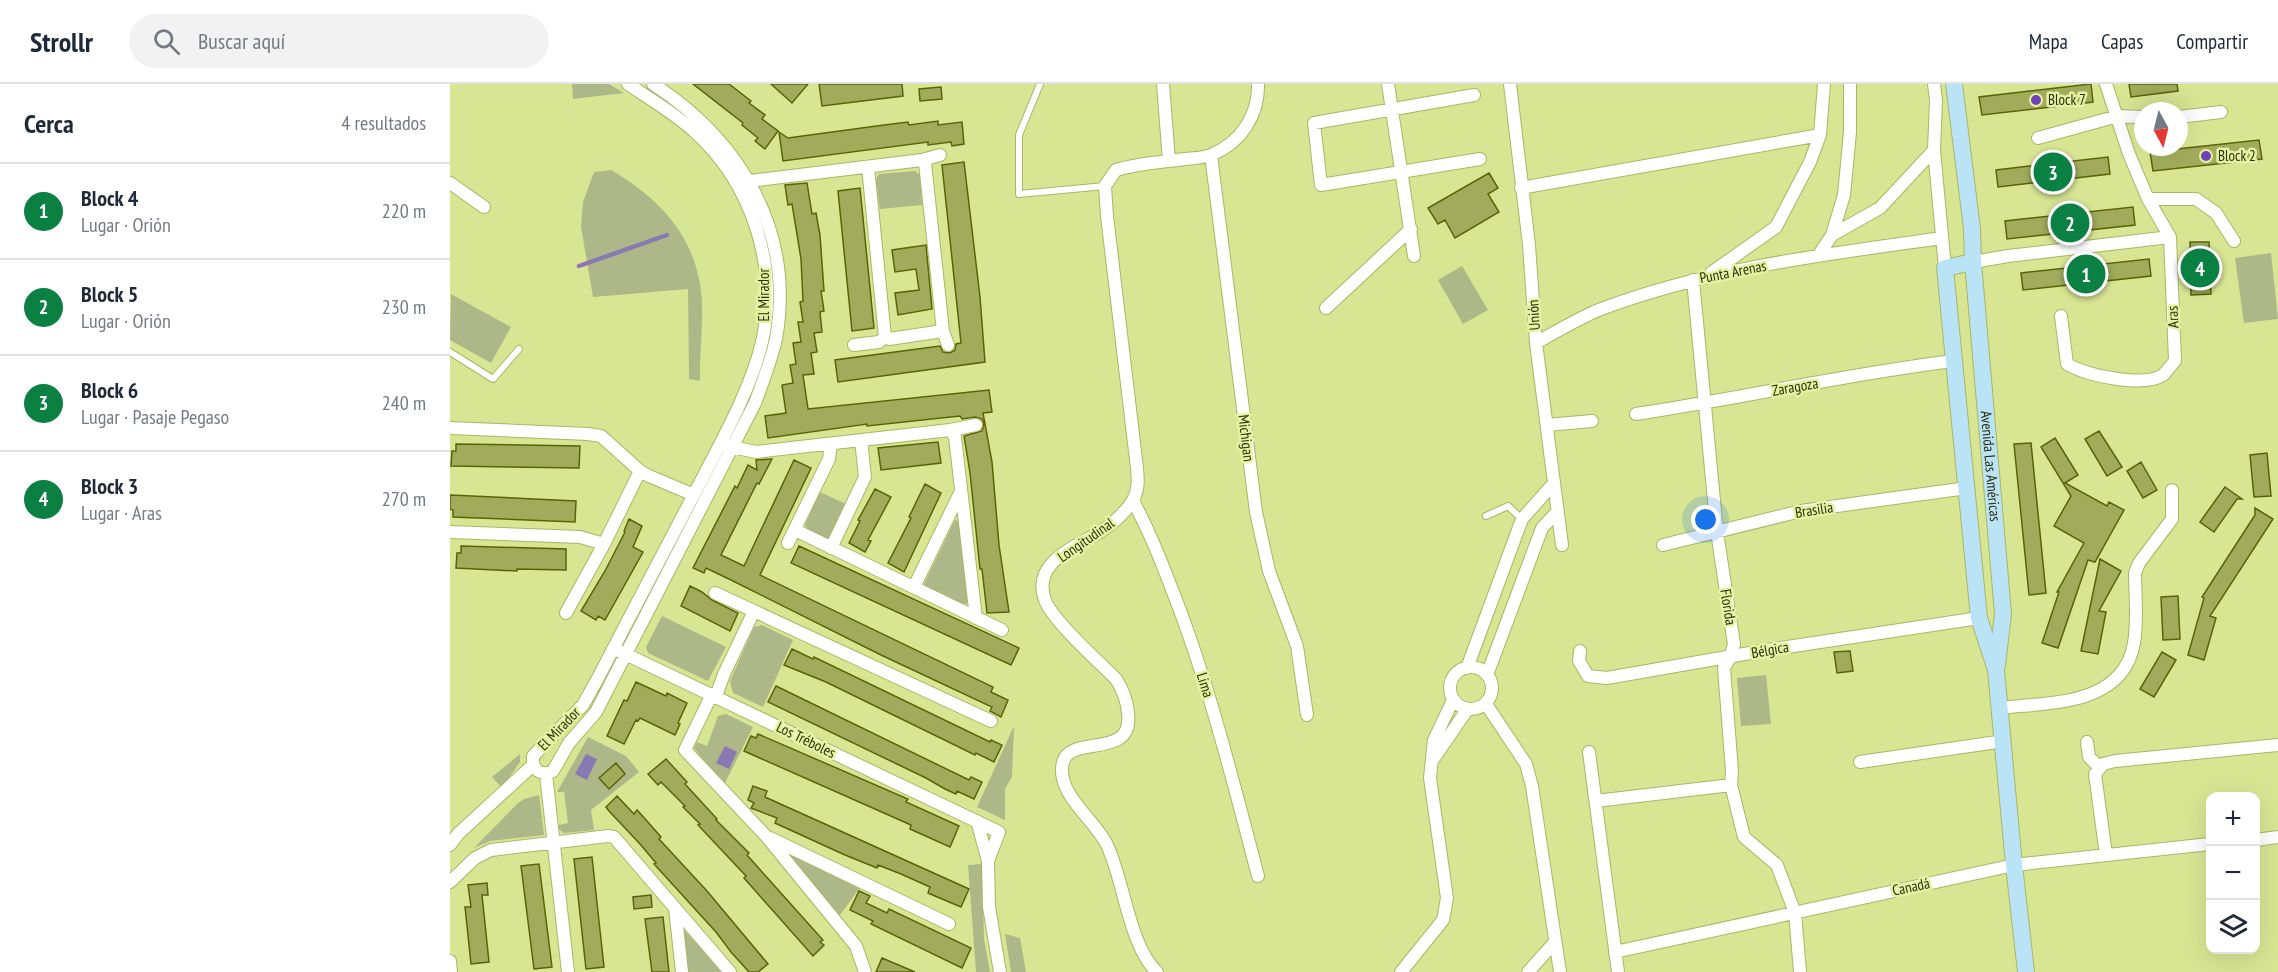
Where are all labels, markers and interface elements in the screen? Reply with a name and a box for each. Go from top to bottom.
search box [129,14,549,68]
text: Strollr [30,23,93,60]
icon: search [150,25,183,58]
text: Buscar aquí [198,27,285,55]
text: Mapa [2029,28,2068,55]
text: Capas [2101,28,2143,55]
text: Compartir [2176,28,2248,55]
place label: Block 7 [2048,90,2086,109]
marker: Block 7 [2029,93,2043,107]
north arrow [2134,102,2188,156]
text: Cerca [24,107,74,140]
text: 4 resultados [341,110,426,136]
place label: Block 2 [2218,146,2256,165]
marker: Block 2 [2199,149,2213,163]
pin: 3 [2034,150,2072,194]
text: Block 4 [81,184,138,212]
text: 1 [39,198,48,224]
text: 220 m [382,198,426,224]
pin: 2 [2050,200,2090,246]
text: Lugar · Orión [81,212,171,238]
pin: 4 [2180,246,2220,291]
pin: 1 [2066,252,2106,297]
street label: Punta Arenas [1698,256,1768,287]
street label: El Mirador [754,268,773,322]
text: Block 5 [81,280,138,308]
text: 2 [39,294,48,320]
text: 230 m [382,294,426,320]
street label: Unión [1523,299,1544,331]
street label: Aras [2163,306,2182,328]
text: Lugar · Orión [81,308,171,334]
street label: Zaragoza [1770,373,1820,400]
text: Block 6 [81,376,138,404]
text: 3 [39,390,48,416]
text: 240 m [382,390,426,416]
text: Lugar · Pasaje Pegaso [81,404,229,430]
street label: Avenida Las Américas [1977,410,2005,522]
street label: Michigan [1234,413,1259,462]
text: Block 3 [81,472,138,500]
text: 4 [39,486,48,512]
text: 270 m [382,486,426,512]
street label: Brasilia [1794,497,1834,522]
text: Lugar · Aras [81,500,162,526]
your location [1691,505,1720,534]
street label: Longitudinal [1054,513,1118,566]
street label: Florida [1716,588,1741,626]
street label: Bélgica [1750,637,1790,662]
street label: Lima [1193,670,1218,700]
street label: El Mirador [533,702,585,754]
street label: Los Tréboles [774,717,839,762]
map controls [2206,792,2260,954]
button: + [2206,792,2260,846]
button: − [2206,846,2260,900]
street label: Canadá [1890,873,1931,900]
button: layers [2206,900,2260,954]

